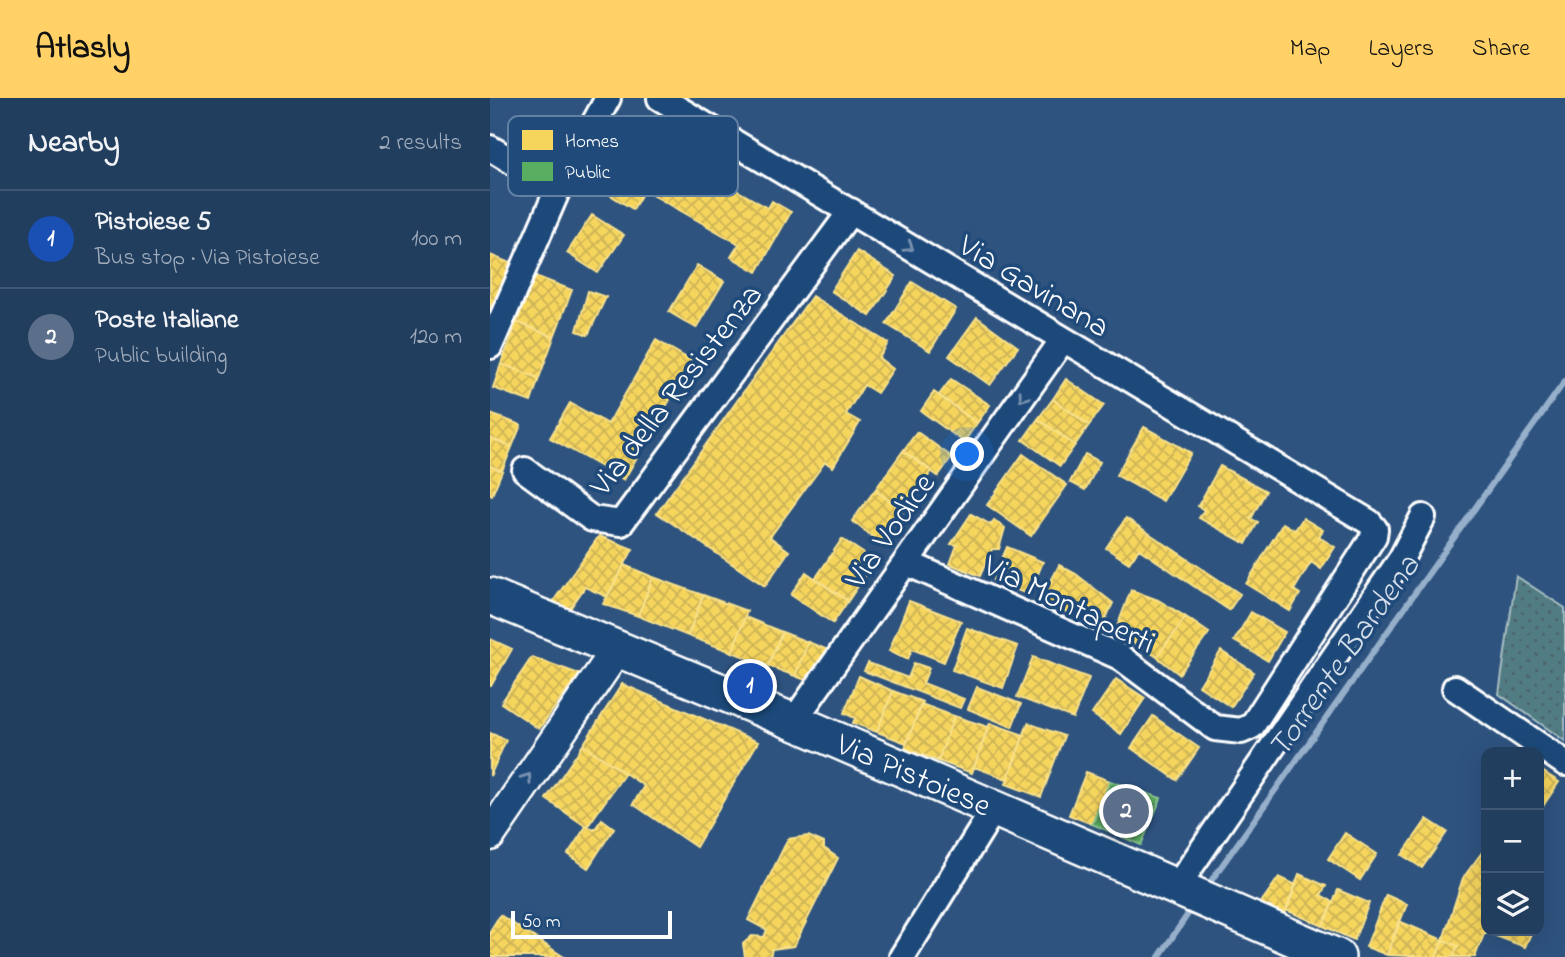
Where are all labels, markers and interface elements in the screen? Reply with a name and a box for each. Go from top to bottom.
text: Atlasly [35,25,130,73]
text: Map [1290,32,1330,67]
text: Layers [1368,32,1434,67]
text: Share [1472,32,1530,67]
legend [508,116,738,196]
text: Nearby [28,122,120,166]
text: 2 results [379,127,462,160]
text: Homes [565,129,619,156]
text: Public [565,160,611,187]
text: Pistoiese 5 [95,204,211,242]
text: 1 [47,223,55,256]
text: 100 m [411,223,462,256]
street label: Via Gavinana [948,224,1118,352]
one-way arrow [902,238,915,251]
text: Bus stop · Via Pistoiese [95,242,320,275]
street label: Via della Resistenza [579,275,776,508]
text: Poste Italiane [95,302,239,340]
text: 2 [45,321,57,354]
text: 120 m [410,321,462,354]
text: Public building [95,340,227,373]
one-way arrow [1019,389,1031,402]
your location [950,437,984,471]
street label: Via Vodice [834,464,949,600]
street label: Via Montaperti [974,544,1162,668]
water label: Torrente Bardena [1257,545,1434,769]
pin: 1 [727,660,773,712]
street label: Via Pistoiese [827,722,998,832]
map controls [1481,747,1544,936]
button: + [1481,747,1544,810]
one-way arrow [519,773,531,786]
pin: 2 [1103,785,1149,837]
button: − [1481,810,1544,873]
button: layers [1481,873,1544,936]
scale bar [511,908,672,940]
text: 50 m [522,909,561,936]

